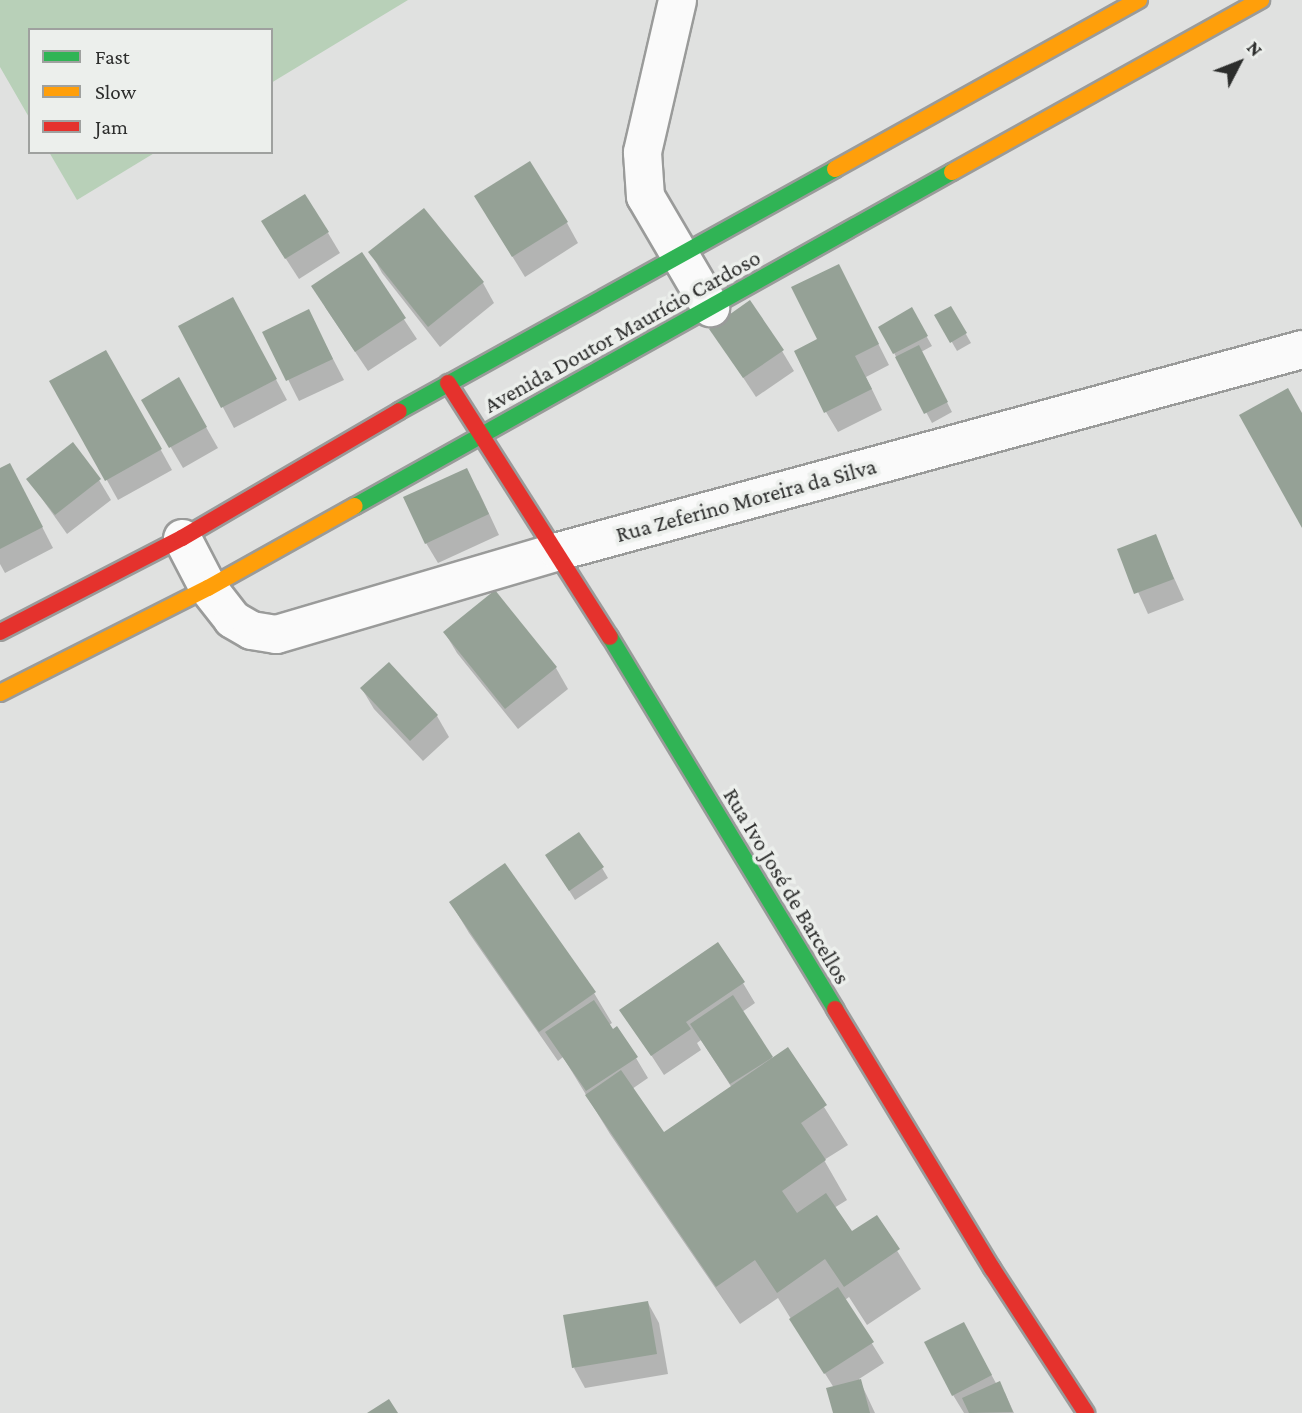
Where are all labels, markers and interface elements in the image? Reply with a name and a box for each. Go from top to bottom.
legend [28,28,273,154]
north arrow [1204,28,1274,98]
text: N [1243,37,1267,60]
text: Fast [95,45,130,69]
text: Slow [95,80,136,104]
text: Jam [95,115,128,139]
street label: Avenida Doutor Maurício Cardoso [479,243,765,419]
street label: Rua Zeferino Moreira da Silva [613,452,879,548]
street label: Rua Ivo José de Barcellos [718,783,856,989]

